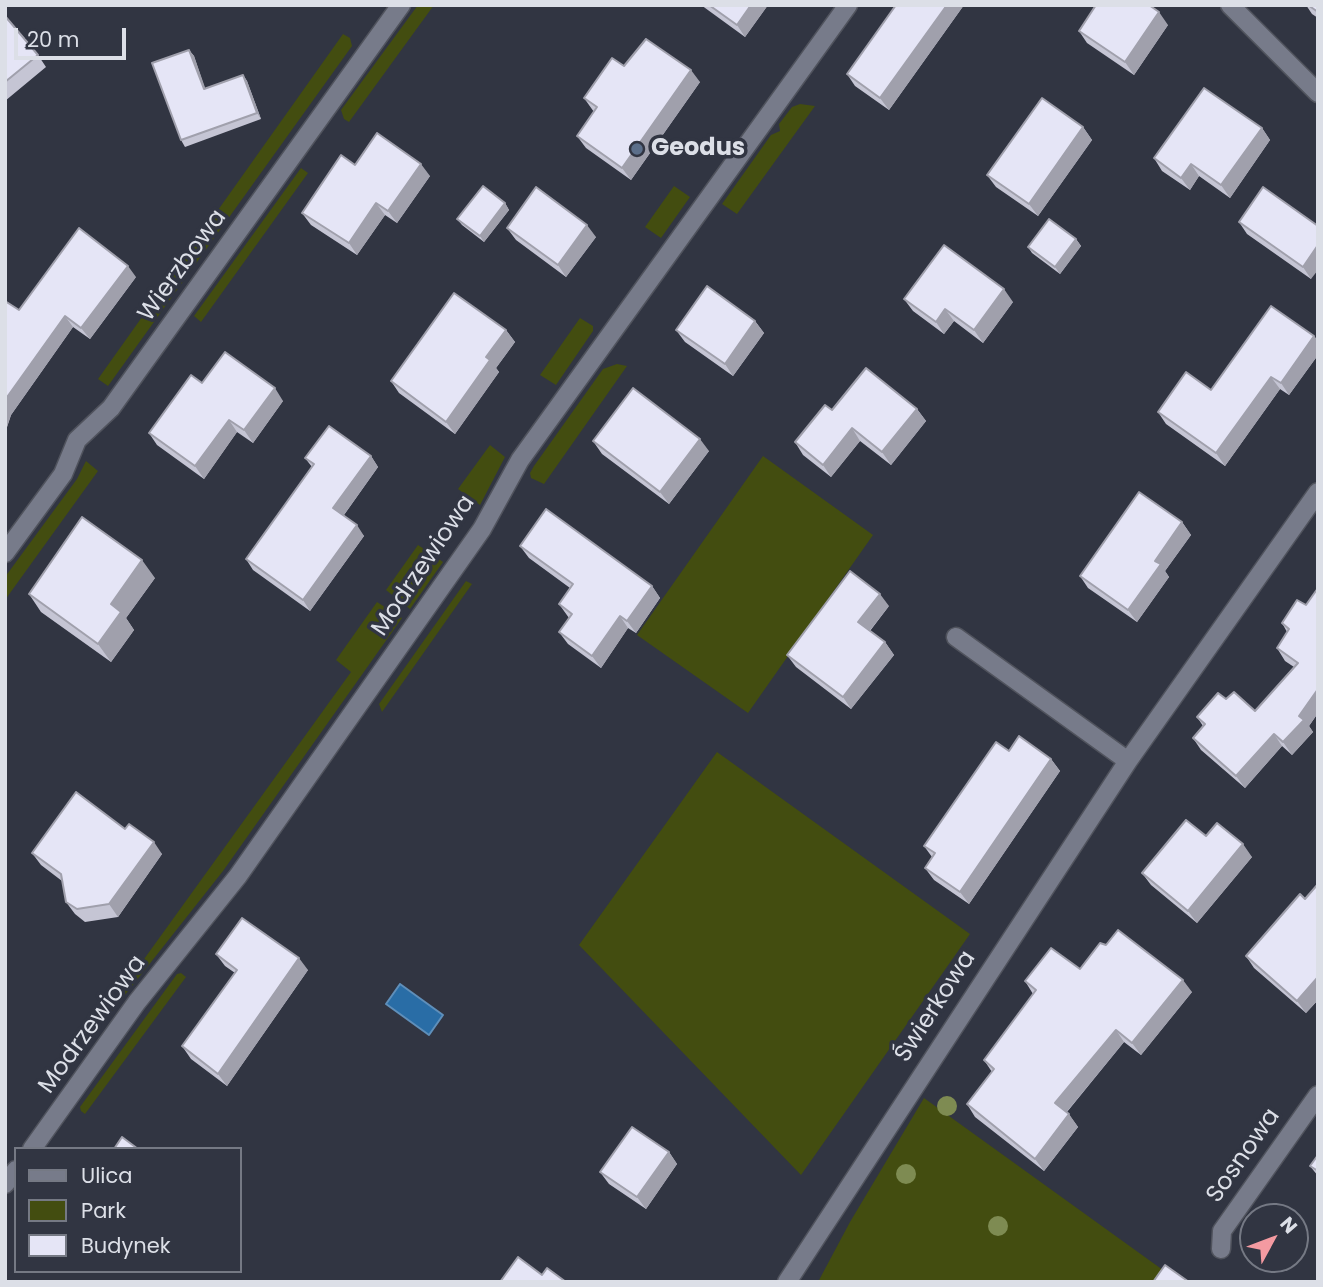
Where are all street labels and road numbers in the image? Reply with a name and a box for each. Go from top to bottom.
street label: Wierzbowa [133,204,233,328]
street label: Modrzewiowa [366,490,482,642]
street label: Świerkowa [889,946,983,1068]
street label: Modrzewiowa [33,950,153,1100]
street label: Sosnowa [1201,1103,1287,1209]

